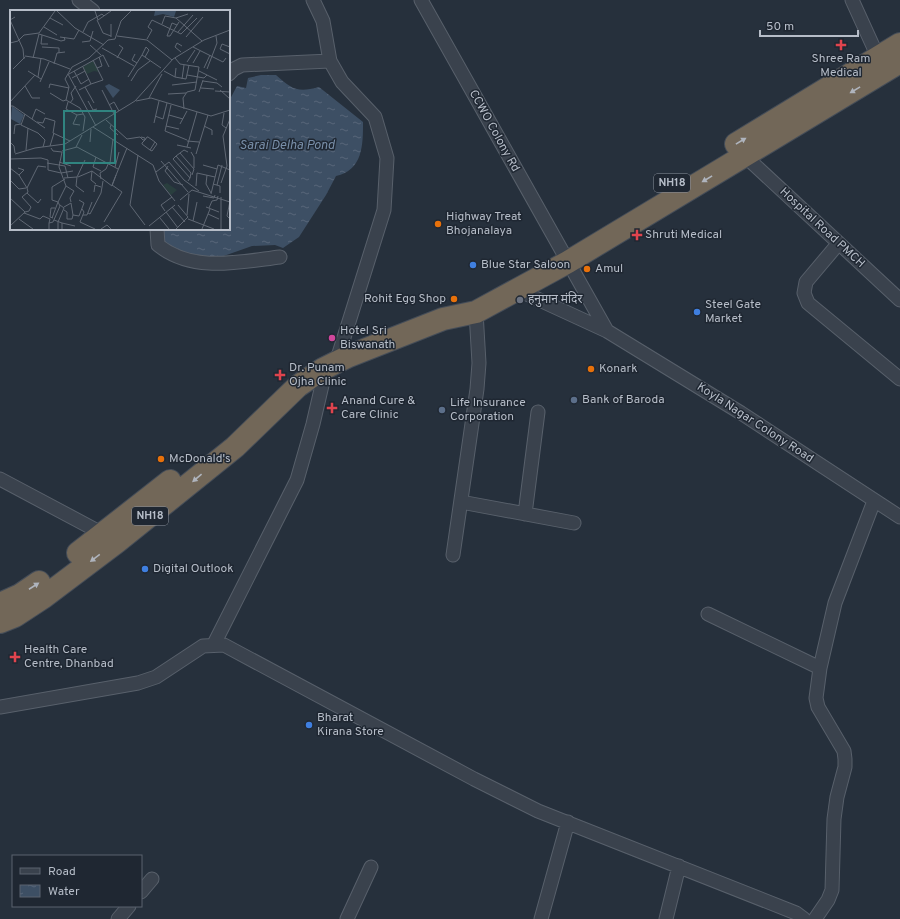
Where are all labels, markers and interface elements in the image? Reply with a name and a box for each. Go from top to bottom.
inset map [10,10,230,230]
scale bar [760,12,858,38]
text: 50 m [766,19,794,35]
marker: Shree Ram Medical [836,40,846,50]
place label: Shree Ram Medical [812,51,870,81]
one-way arrow [850,86,860,94]
street label: CCWO Colony Rd [465,87,523,175]
one-way arrow [735,137,747,144]
water label: Sarai Delha Pond [239,138,336,154]
road number: NH18 [654,174,690,192]
one-way arrow [701,175,713,182]
street label: Hospital Road PMCH [776,184,868,272]
place label: Highway Treat Bhojanalaya [446,209,522,239]
marker: Highway Treat Bhojanalaya [433,219,443,229]
place label: Shruti Medical [645,227,722,243]
marker: Shruti Medical [632,230,642,240]
place label: Blue Star Saloon [481,257,570,273]
marker: Blue Star Saloon [468,260,478,270]
place label: Amul [595,261,623,277]
marker: Amul [582,264,592,274]
place label: Rohit Egg Shop [364,291,446,307]
place label: हनुमान मंदिर [528,291,583,308]
marker: Rohit Egg Shop [449,294,459,304]
marker: हनुमान मंदिर [515,295,525,305]
place label: Steel Gate Market [705,297,761,327]
marker: Steel Gate Market [692,307,702,317]
place label: Hotel Sri Biswanath [340,323,395,353]
marker: Hotel Sri Biswanath [327,333,337,343]
place label: Dr. Punam Ojha Clinic [289,360,347,390]
place label: Konark [599,361,638,377]
marker: Konark [586,364,596,374]
marker: Dr. Punam Ojha Clinic [274,369,286,381]
street label: Koyla Nagar Colony Road [693,379,817,467]
place label: Bank of Baroda [582,392,665,408]
place label: Anand Cure & Care Clinic [341,393,415,423]
place label: Life Insurance Corporation [450,395,526,425]
marker: Bank of Baroda [569,395,579,405]
marker: Anand Cure & Care Clinic [326,402,338,414]
marker: Life Insurance Corporation [437,405,447,415]
place label: McDonald's [169,451,231,467]
marker: McDonald's [156,454,166,464]
one-way arrow [192,473,203,482]
road number: NH18 [132,507,168,525]
one-way arrow [90,554,101,563]
place label: Digital Outlook [153,561,234,577]
marker: Digital Outlook [140,564,150,574]
one-way arrow [28,582,40,589]
place label: Health Care Centre, Dhanbad [24,642,114,672]
marker: Health Care Centre, Dhanbad [9,651,21,663]
place label: Bharat Kirana Store [317,710,384,740]
marker: Bharat Kirana Store [304,720,314,730]
legend [12,855,142,907]
text: Road [48,864,76,880]
text: Water [48,884,80,900]

